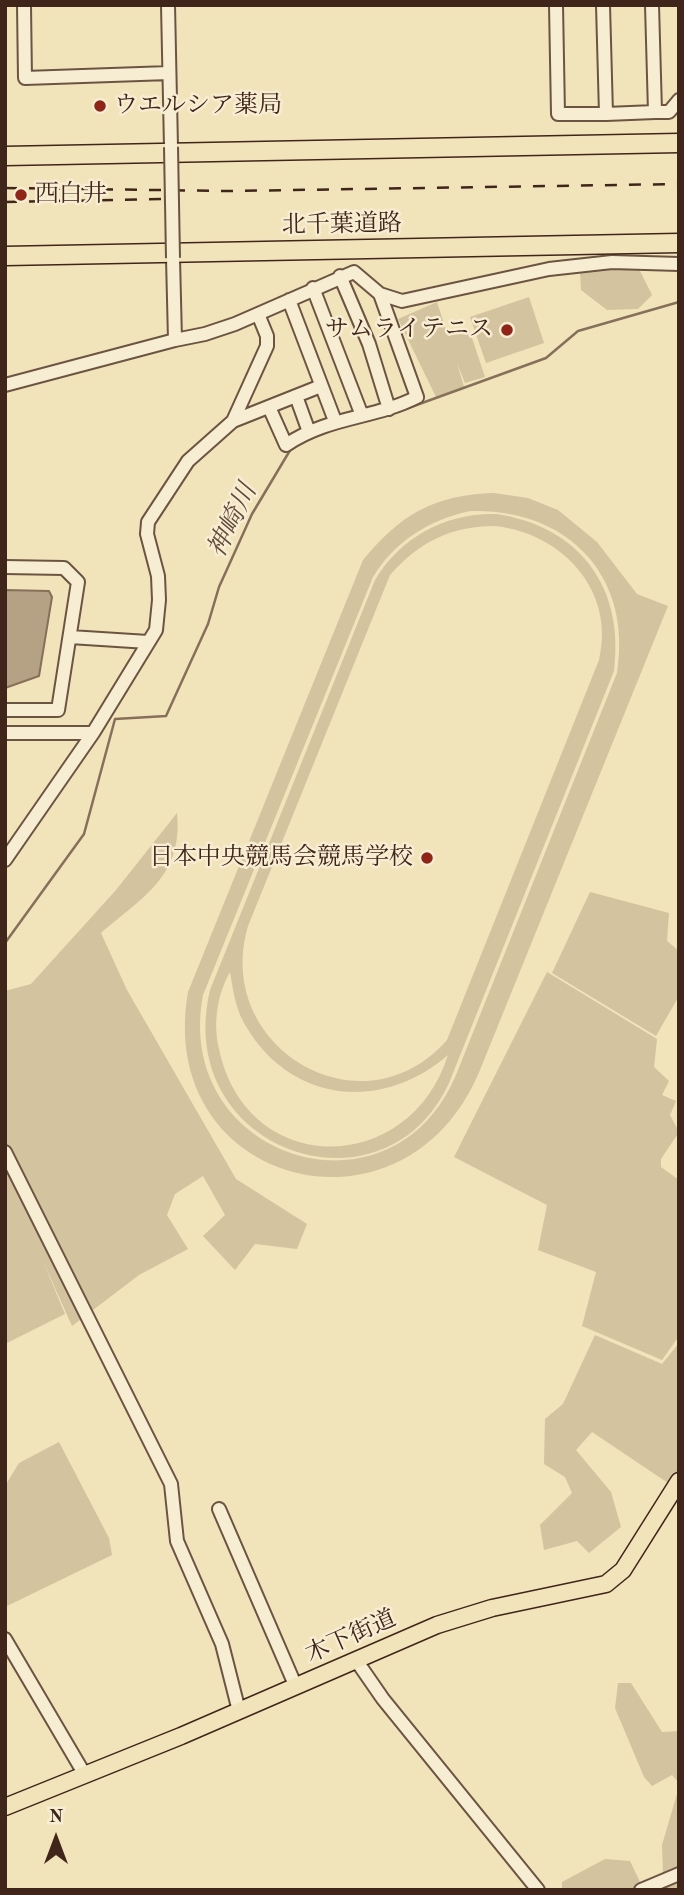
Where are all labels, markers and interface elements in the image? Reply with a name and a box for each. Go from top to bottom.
place label: ウエルシア薬局 [114,92,282,120]
marker: ウエルシア薬局 [92,98,108,114]
place label: 西白井 [35,181,107,209]
marker: 西白井 [13,187,29,203]
street label: 北千葉道路 [282,210,402,240]
place label: サムライテニス [325,316,493,344]
marker: サムライテニス [499,322,515,338]
water label: 神崎川 [202,479,264,563]
place label: 日本中央競馬会競馬学校 [149,844,413,872]
marker: 日本中央競馬会競馬学校 [419,850,435,866]
street label: 木下街道 [301,1604,401,1670]
north arrow [21,1804,91,1874]
text: N [49,1808,63,1827]

